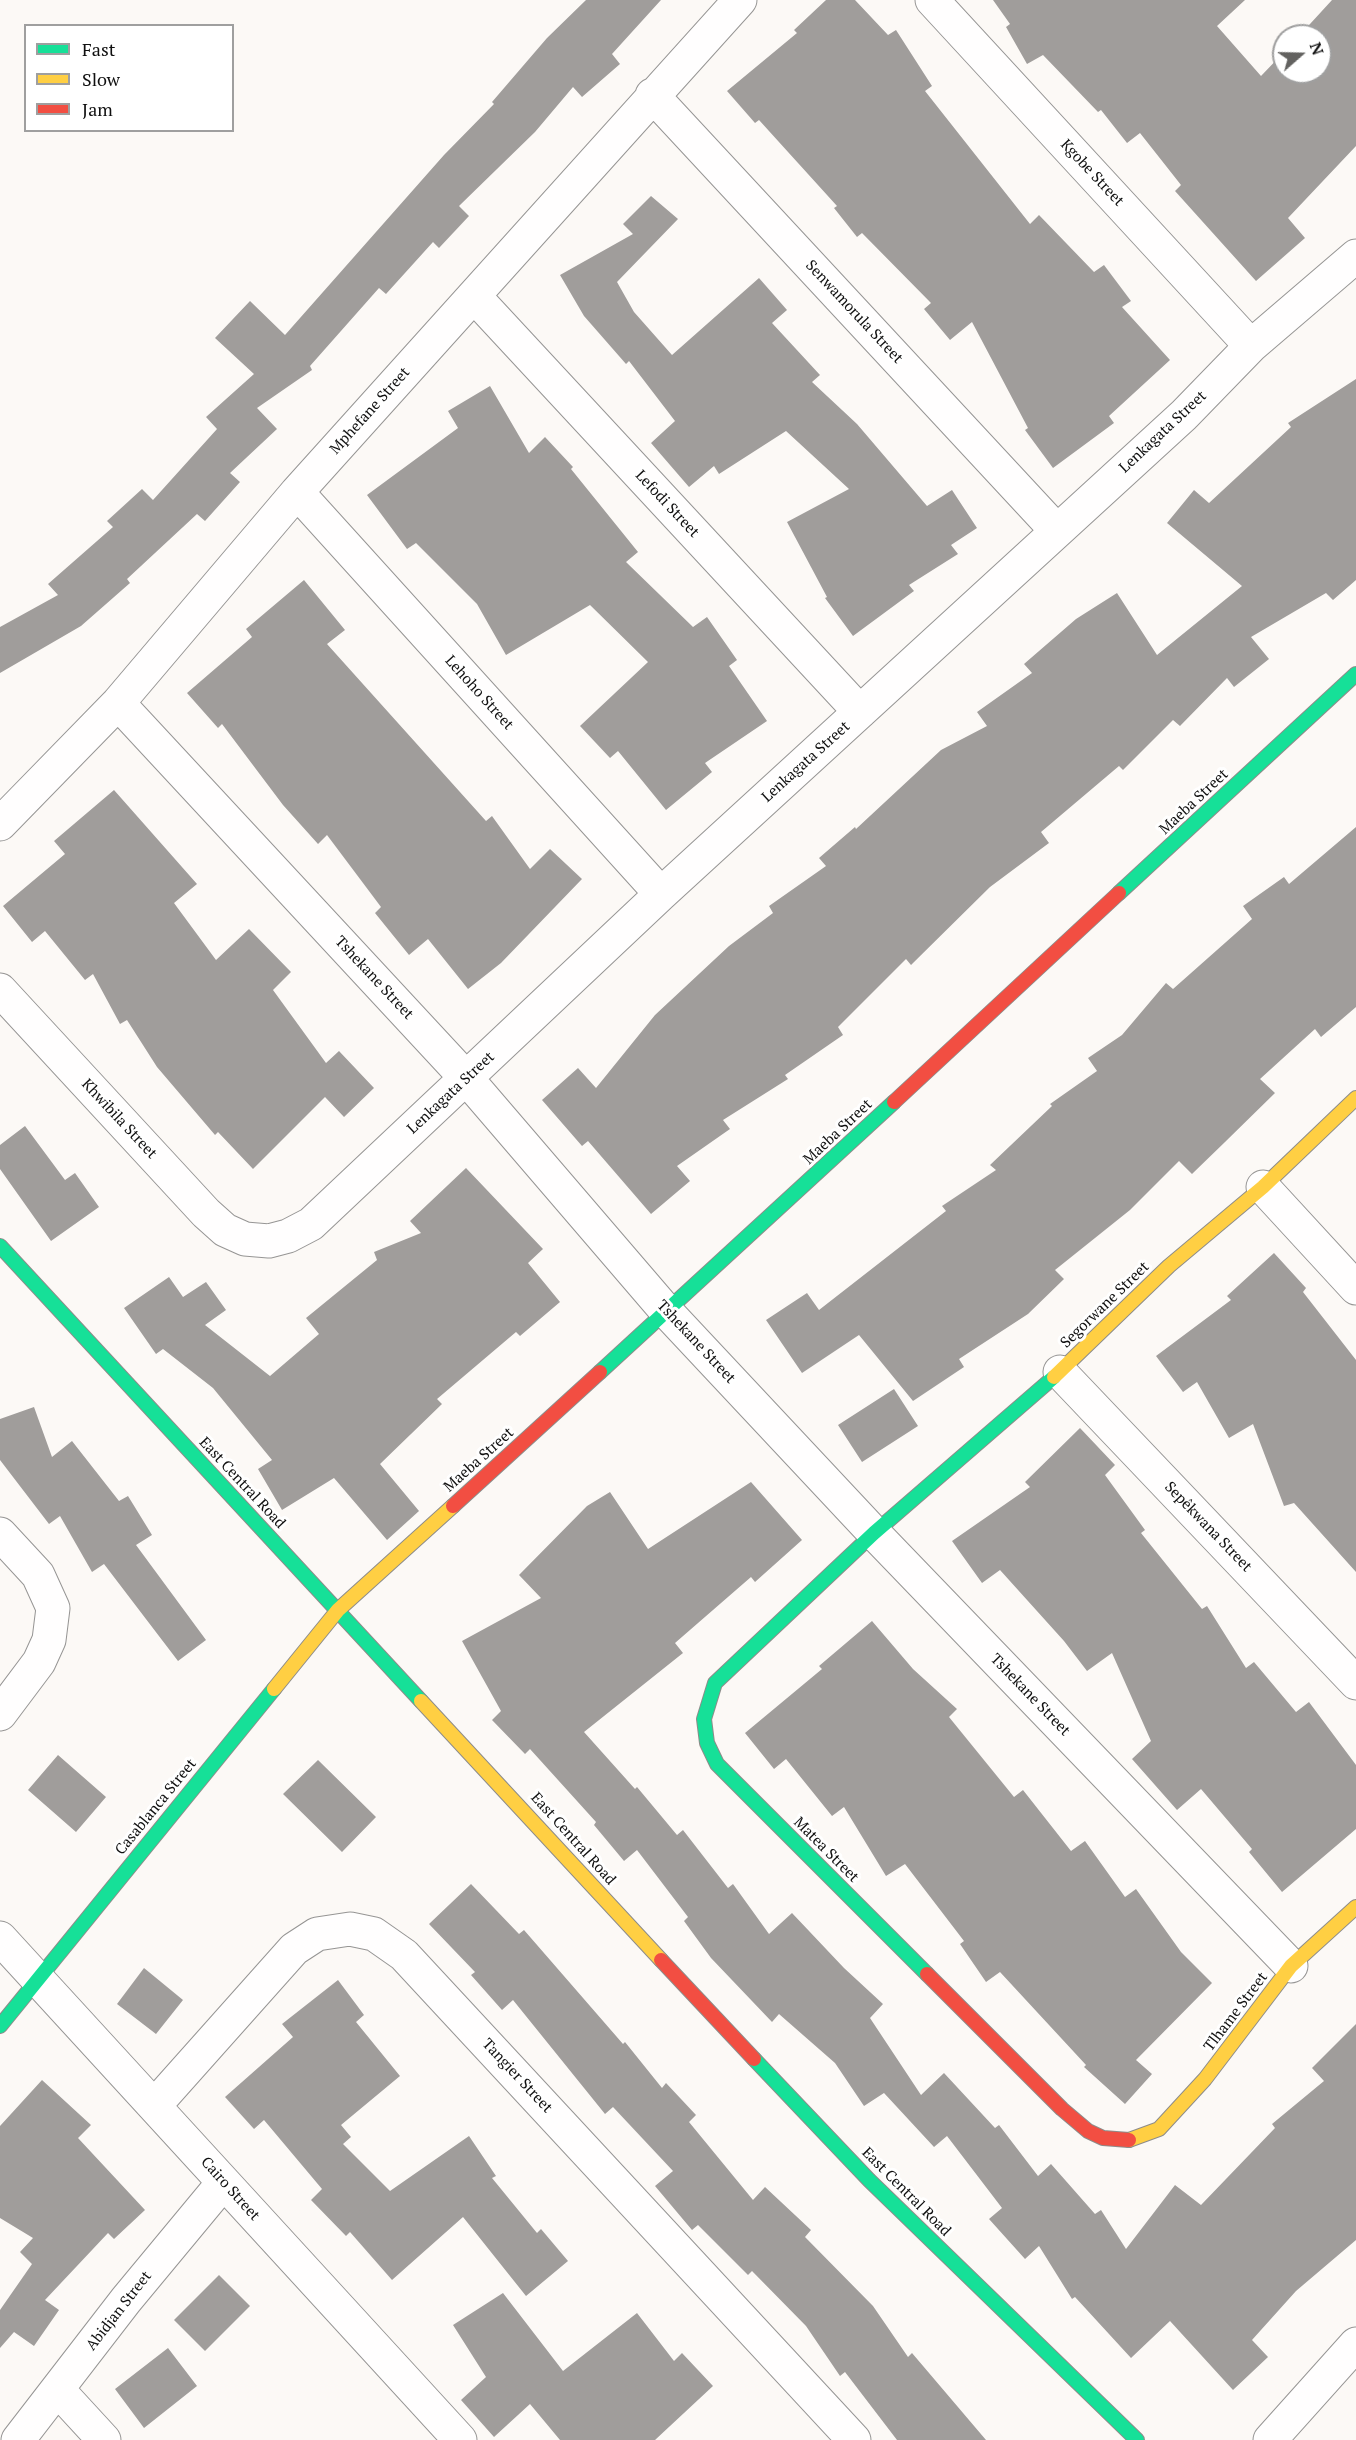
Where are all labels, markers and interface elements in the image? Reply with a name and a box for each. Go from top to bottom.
legend [24,24,234,132]
north arrow [1272,24,1332,84]
text: Fast [82,37,115,61]
text: N [1305,39,1329,58]
text: Slow [82,67,120,91]
text: Jam [82,97,113,121]
street label: Kgobe Street [1057,136,1127,210]
street label: Senwamorula Street [802,257,906,367]
street label: Mphefane Street [326,364,414,458]
street label: Lenkagata Street [1116,387,1210,477]
street label: Lefodi Street [631,467,703,541]
street label: Lehoho Street [441,652,517,734]
street label: Lenkagata Street [758,718,854,806]
street label: Maeba Street [1156,766,1232,838]
street label: Tshekane Street [331,933,417,1023]
street label: Lenkagata Street [404,1048,498,1138]
street label: Khwibila Street [78,1075,160,1163]
street label: Maeba Street [800,1096,876,1168]
street label: Segorwane Street [1057,1258,1153,1352]
street label: Tshekane Street [653,1297,739,1387]
street label: Maeba Street [440,1424,518,1496]
street label: East Central Road [195,1434,289,1532]
street label: Sepêkwana Street [1161,1478,1255,1576]
street label: Tshekane Street [986,1650,1074,1740]
street label: Casablanca Street [112,1755,200,1859]
street label: East Central Road [527,1789,619,1889]
street label: Matea Street [790,1814,862,1886]
street label: Tlhame Street [1200,1969,1272,2055]
street label: Tangier Street [478,2035,556,2117]
street label: East Central Road [858,2144,954,2240]
street label: Cairo Street [197,2153,263,2225]
street label: Abidjan Street [82,2268,156,2354]

